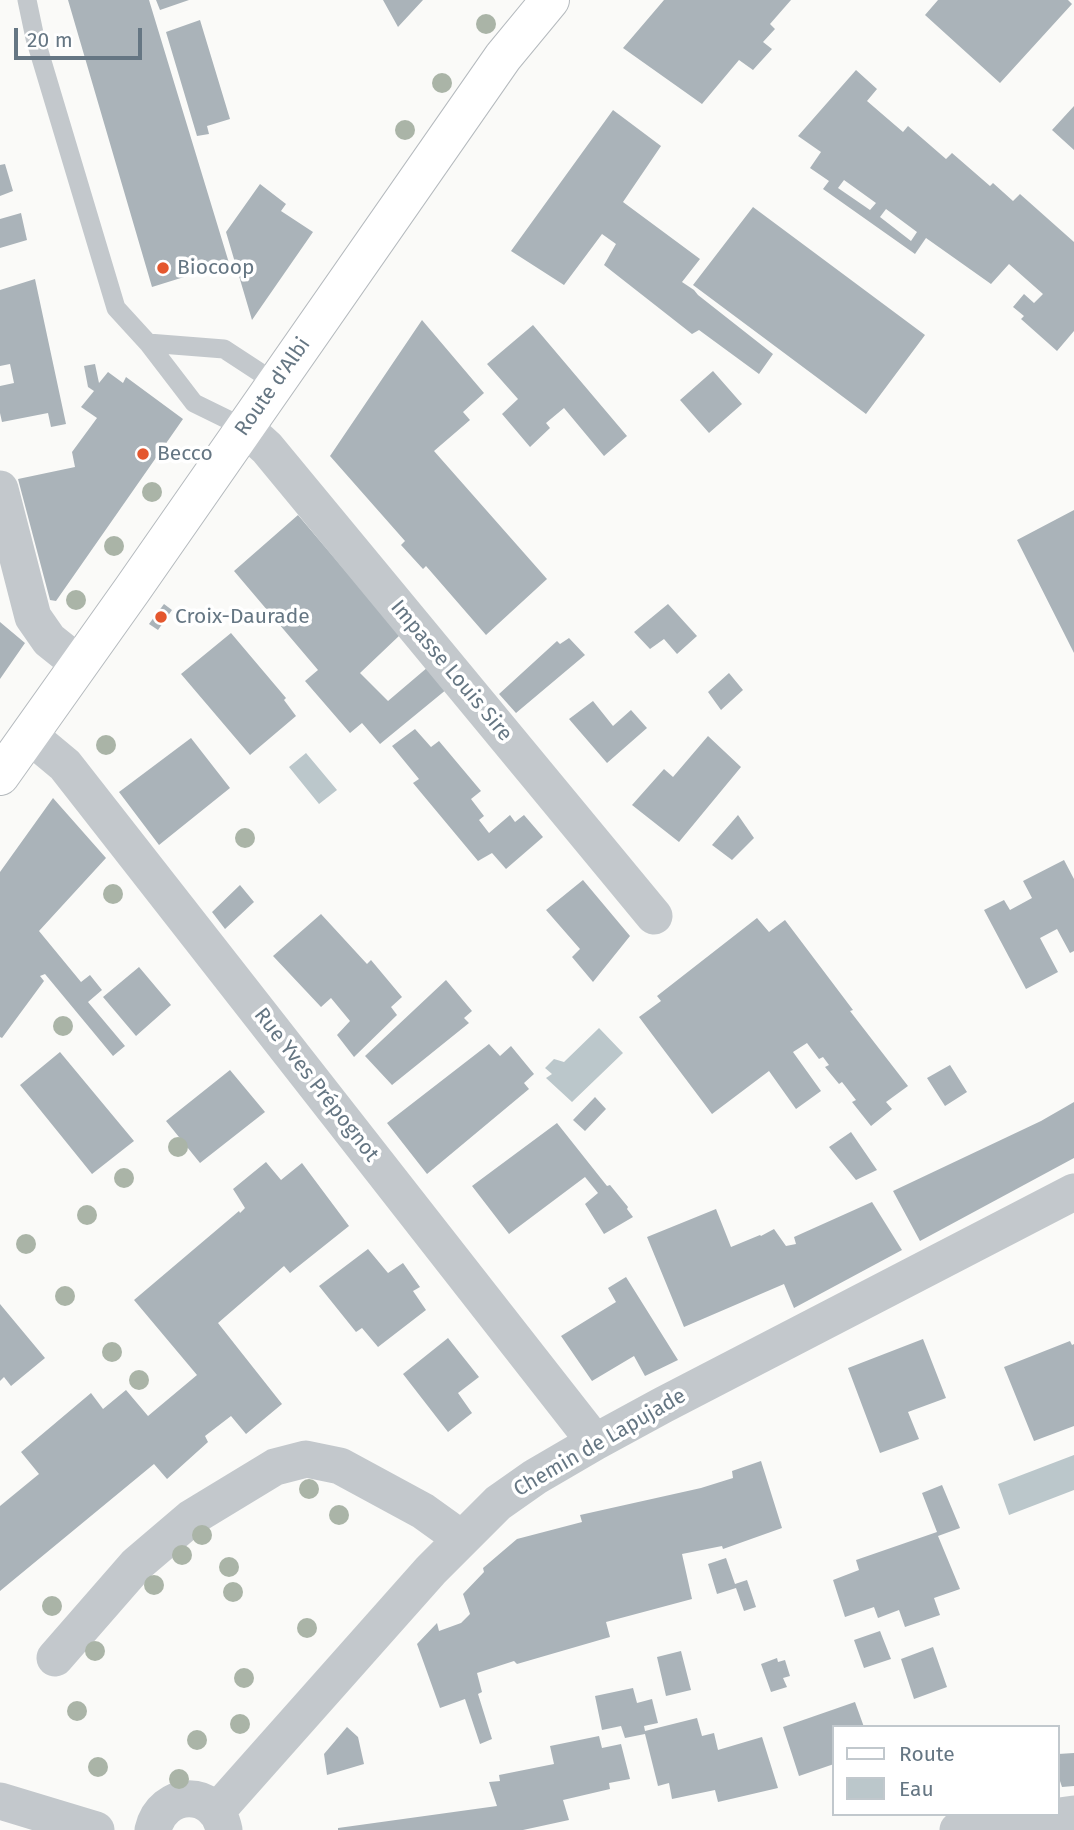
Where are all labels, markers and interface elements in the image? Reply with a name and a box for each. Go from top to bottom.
scale bar [18,14,145,58]
text: 20 m [27,27,73,53]
place label: Biocoop [177,255,255,281]
marker: Biocoop [155,260,171,276]
street label: Route d'Albi [230,333,316,441]
place label: Becco [157,441,213,467]
marker: Becco [135,446,151,462]
street label: Impasse Louis Sire [385,595,517,747]
place label: Croix-Daurade [175,604,310,630]
marker: Croix-Daurade [153,609,169,625]
street label: Rue Yves Prépognot [248,1003,384,1167]
street label: Chemin de Lapujade [510,1384,690,1502]
legend [832,1725,1060,1816]
text: Route [899,1741,955,1767]
text: Eau [899,1776,934,1802]

